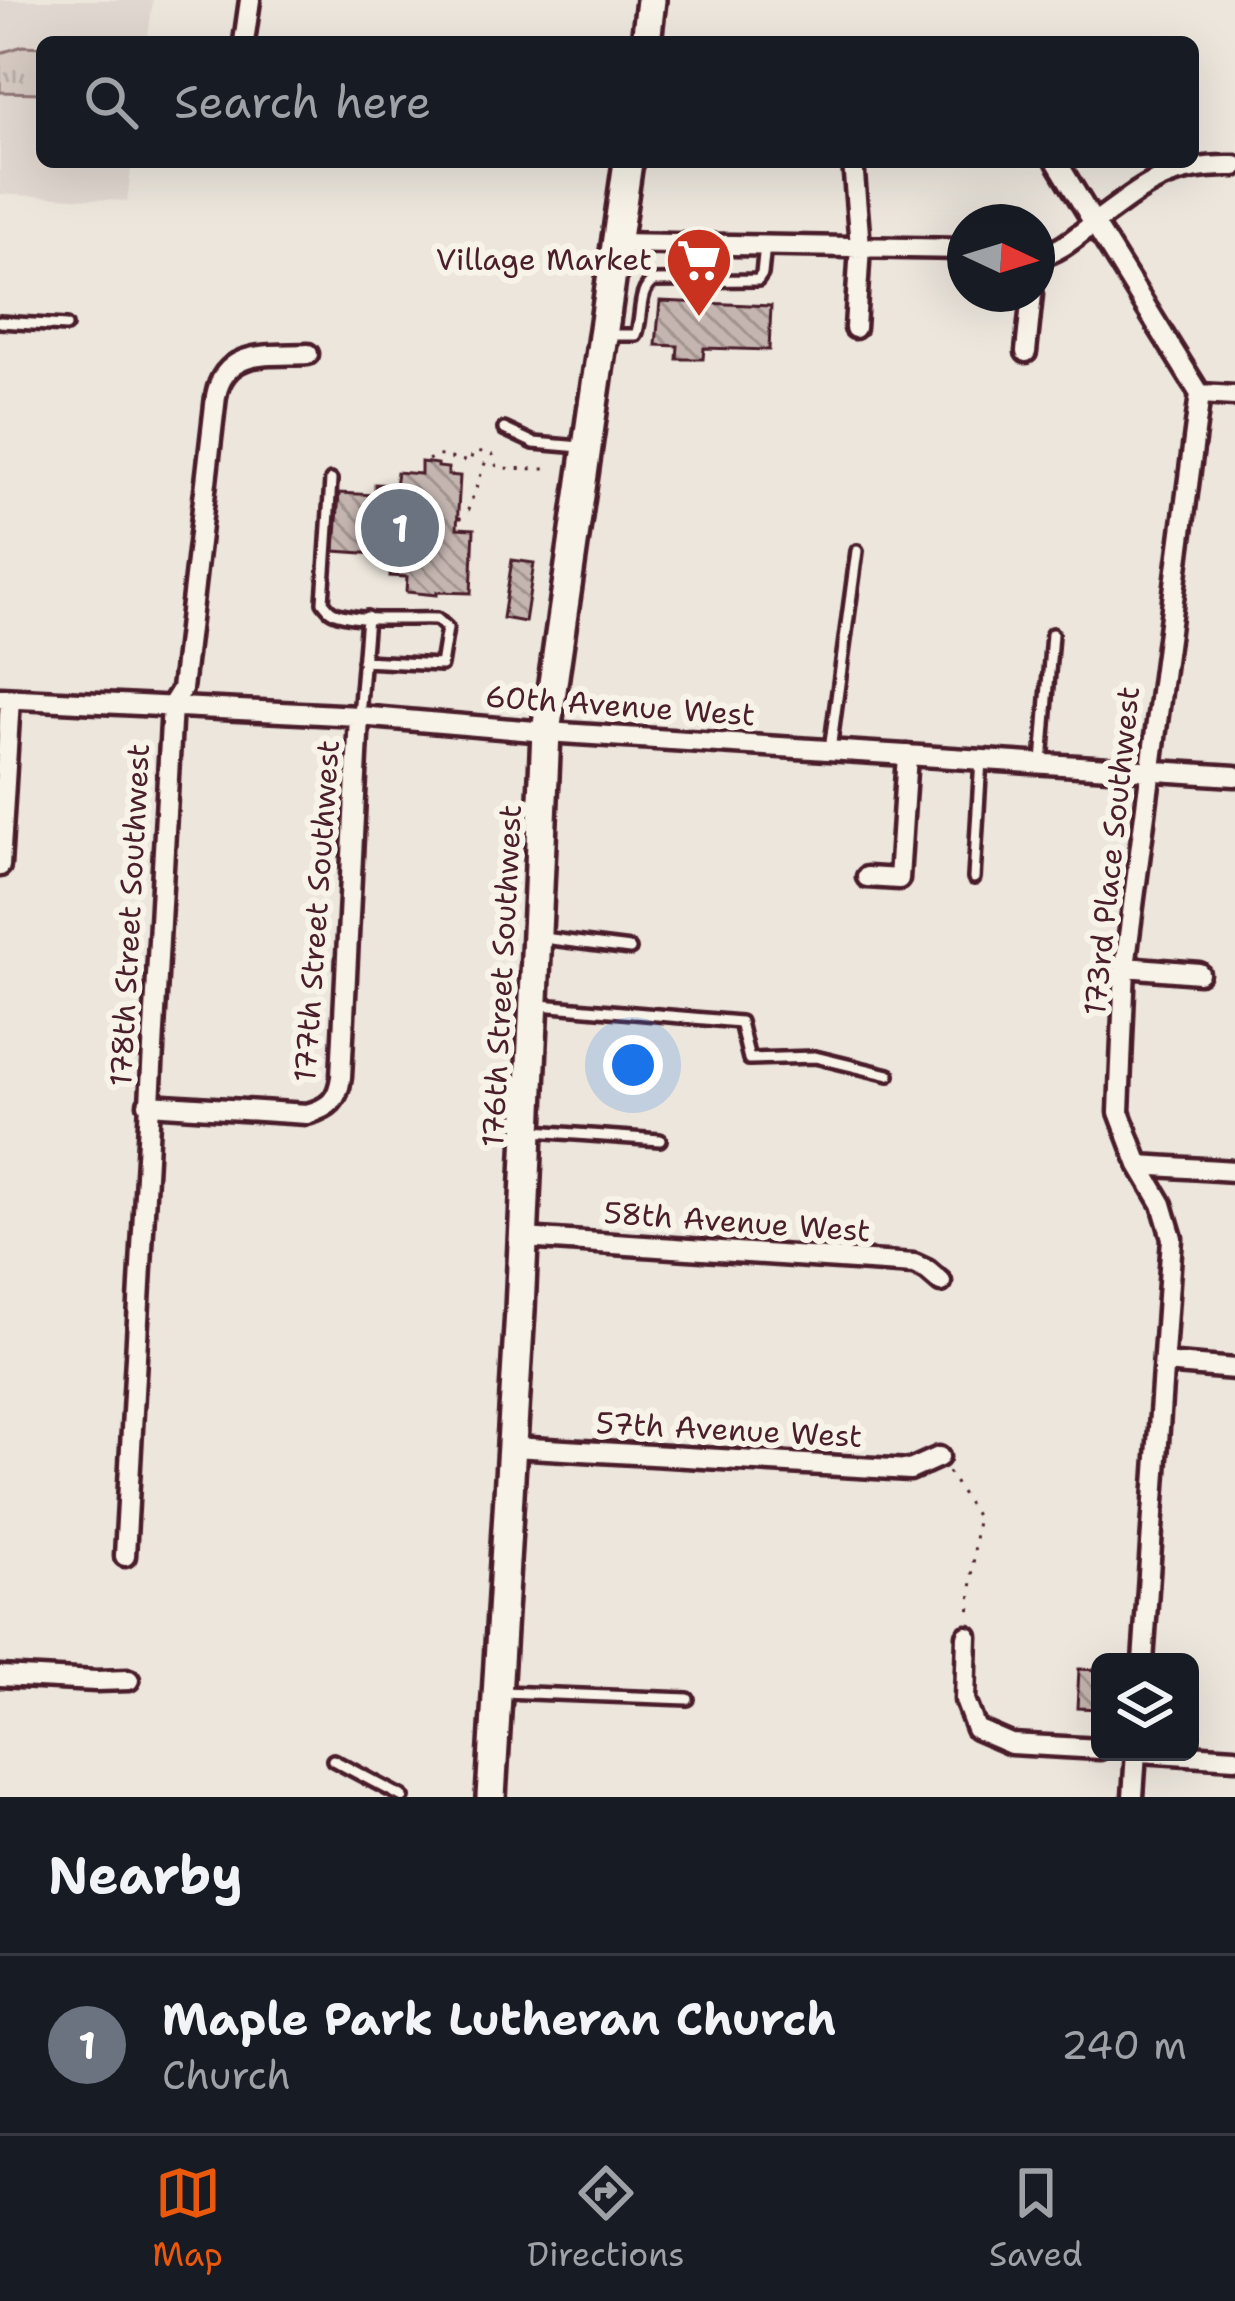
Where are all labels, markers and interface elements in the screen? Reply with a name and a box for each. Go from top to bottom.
search box [36,36,1199,168]
icon: search [78,69,144,135]
text: Search here [174,72,431,132]
north arrow [947,204,1055,312]
supermarket icon: Village Market [664,225,734,319]
place label: Village Market [436,239,652,280]
pin: 1 [361,483,439,573]
street label: 60th Avenue West [484,676,756,735]
street label: 173rd Place Southwest [1074,684,1149,1018]
street label: 177th Street Southwest [284,739,349,1083]
street label: 178th Street Southwest [100,743,159,1087]
street label: 176th Street Southwest [472,804,531,1148]
your location [603,1035,663,1095]
street label: 58th Avenue West [602,1192,872,1251]
street label: 57th Avenue West [595,1402,863,1457]
map controls [1091,1653,1199,1761]
button: layers [1091,1653,1199,1761]
text: Nearby [48,1841,243,1909]
text: Maple Park Lutheran Church [162,1989,836,2049]
text: 1 [78,2019,96,2071]
text: 240 m [1061,2019,1187,2071]
text: Church [162,2049,291,2101]
tab: Map [152,2160,223,2277]
tab: Directions [527,2160,685,2277]
tab: Saved [989,2160,1083,2277]

